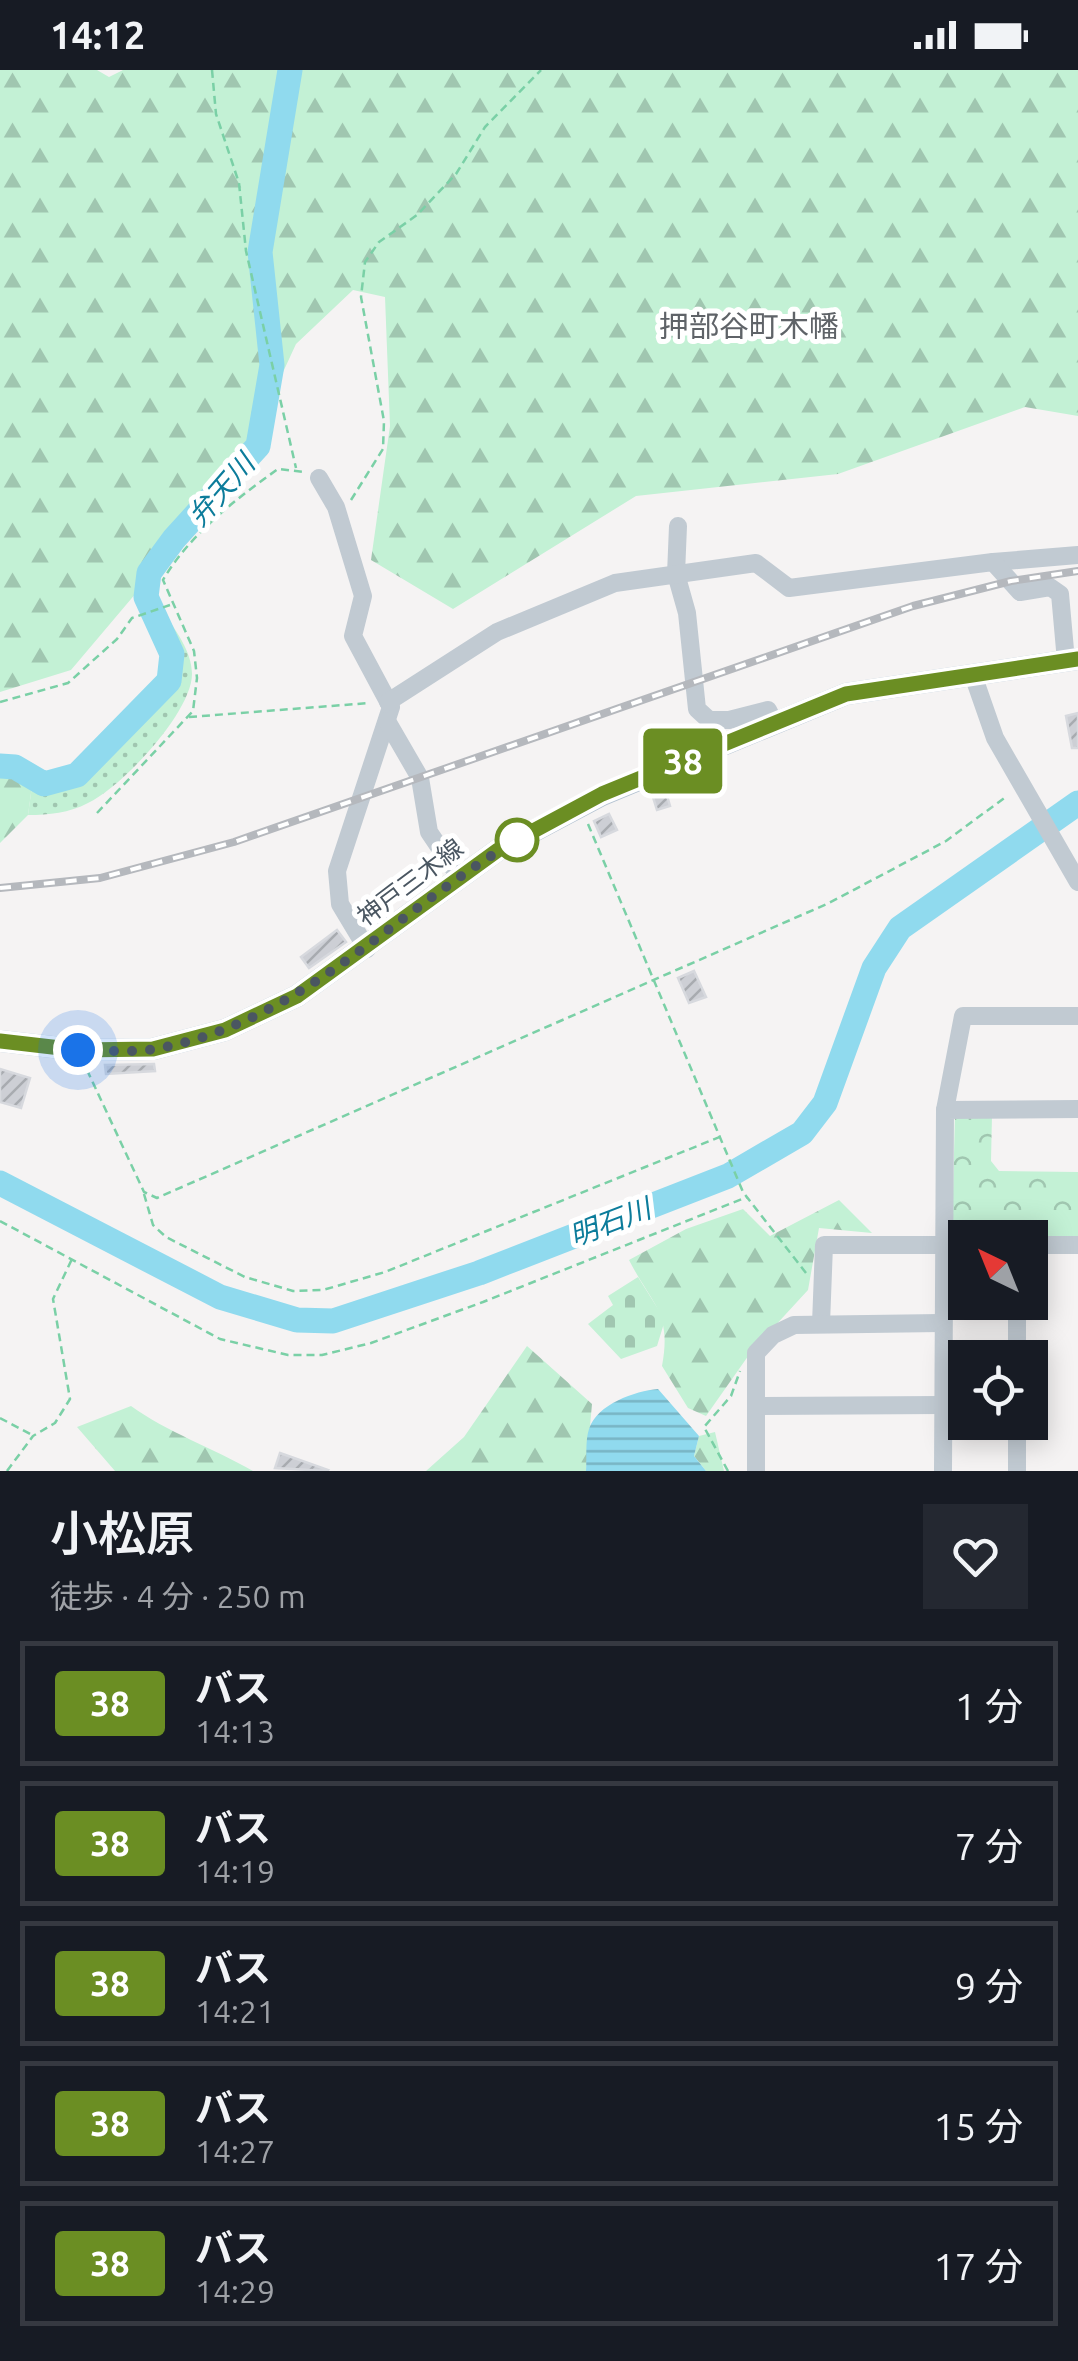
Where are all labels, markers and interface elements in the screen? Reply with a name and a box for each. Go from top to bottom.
text: 14:12 [50,14,145,56]
district label: 押部谷町木幡 [659,309,839,343]
water label: 弁天川 [181,446,262,532]
line badge: 38 [638,728,728,794]
text: 38 [663,741,703,781]
unlabelled marker [496,819,538,861]
street label: 神戸三木線 [352,833,468,931]
your location [53,1025,103,1075]
water label: 明石川 [565,1191,657,1251]
north arrow [948,1220,1048,1320]
map controls [948,1220,1048,1440]
button: locate [948,1340,1048,1440]
button: heart [923,1504,1028,1609]
text: 小松原 [50,1506,194,1560]
text: 徒歩 · 4 分 · 250 m [50,1578,306,1614]
text: バス [195,1667,271,1709]
text: 38 [90,1683,130,1723]
text: 1 分 [955,1685,1023,1727]
text: 14:13 [195,1713,275,1749]
text: バス [195,1807,271,1849]
text: 38 [90,1823,130,1863]
text: 7 分 [955,1825,1023,1867]
text: 14:19 [195,1853,275,1889]
text: バス [195,1947,271,1989]
text: 38 [90,1963,130,2003]
text: 9 分 [955,1965,1023,2007]
text: 14:21 [195,1993,275,2029]
text: バス [195,2087,271,2129]
text: 38 [90,2103,130,2143]
text: 15 分 [933,2105,1023,2147]
text: 14:27 [195,2133,275,2169]
text: バス [195,2227,271,2269]
text: 38 [90,2243,130,2283]
text: 17 分 [933,2245,1023,2287]
text: 14:29 [195,2273,275,2309]

